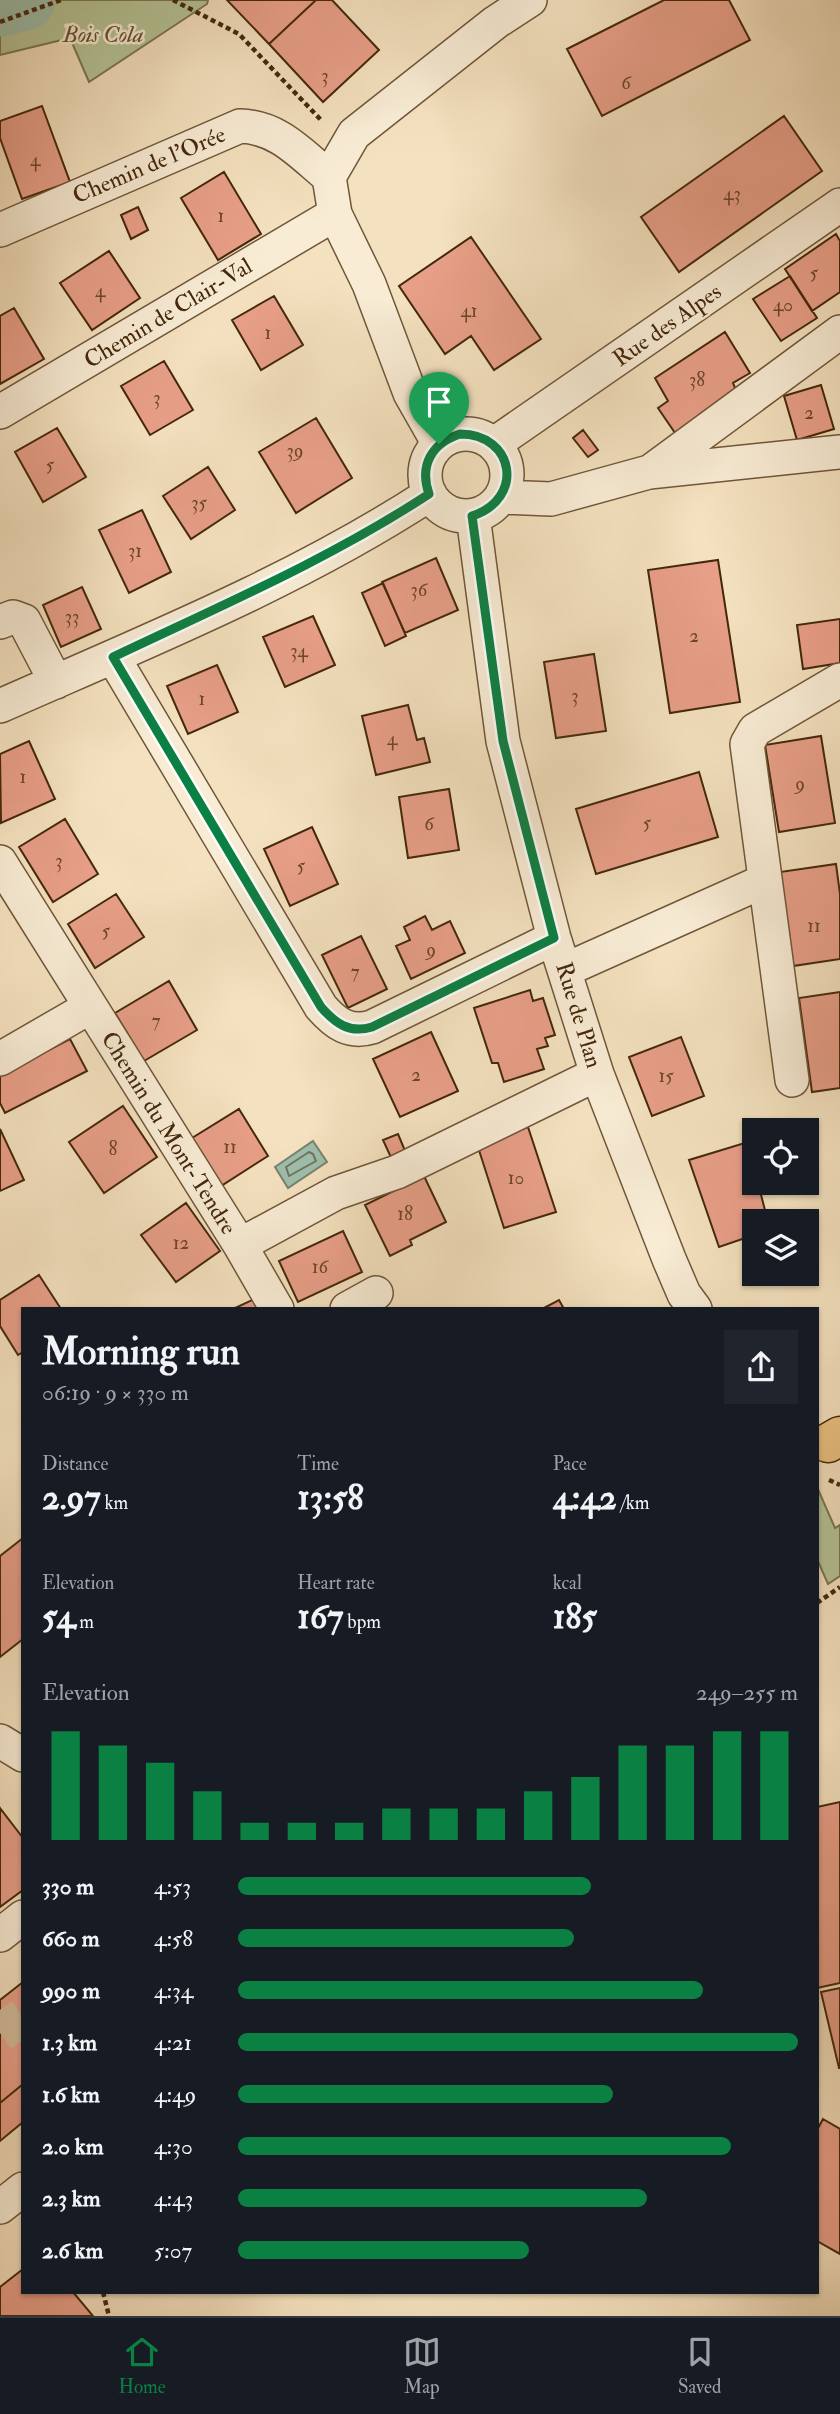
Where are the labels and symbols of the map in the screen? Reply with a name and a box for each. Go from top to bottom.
park label: Bois Cola [62,20,144,49]
house number: 3 [321,64,329,88]
house number: 6 [621,71,632,95]
street label: Chemin de l'Orée [68,120,230,210]
house number: 4 [30,148,41,172]
house number: 43 [723,182,741,206]
house number: 1 [218,204,224,228]
street label: Chemin de Clair-Val [79,251,258,375]
house number: 5 [810,261,819,285]
street label: Rue des Alpes [607,277,728,374]
house number: 4 [95,279,106,303]
house number: 40 [773,293,793,317]
house number: 41 [460,299,478,323]
house number: 1 [265,321,271,345]
house number: 38 [689,368,705,392]
pin [409,372,469,444]
house number: 3 [153,386,161,410]
house number: 2 [804,401,814,425]
house number: 39 [286,439,304,463]
house number: 5 [46,453,55,477]
house number: 35 [191,491,207,515]
house number: 31 [128,539,142,563]
house number: 36 [411,578,429,602]
house number: 33 [65,605,79,629]
house number: 2 [689,624,699,648]
house number: 34 [290,639,308,663]
house number: 3 [571,684,579,708]
house number: 1 [199,687,205,711]
house number: 4 [387,727,398,751]
house number: 1 [20,765,26,789]
house number: 9 [793,772,805,796]
house number: 5 [643,811,652,835]
house number: 6 [424,812,435,836]
house number: 3 [55,849,63,873]
house number: 5 [297,854,306,878]
house number: 11 [807,914,821,938]
house number: 5 [102,919,111,943]
house number: 9 [424,938,436,962]
street label: Rue de Plan [549,959,609,1072]
house number: 7 [351,960,360,984]
house number: 7 [152,1009,161,1033]
street label: Chemin du Mont-Tendre [95,1026,244,1240]
house number: 2 [411,1063,421,1087]
house number: 15 [658,1064,674,1088]
house number: 11 [223,1135,237,1159]
house number: 8 [109,1137,118,1161]
house number: 10 [508,1166,524,1190]
house number: 18 [397,1202,413,1226]
house number: 12 [173,1231,189,1255]
house number: 16 [312,1255,330,1279]

